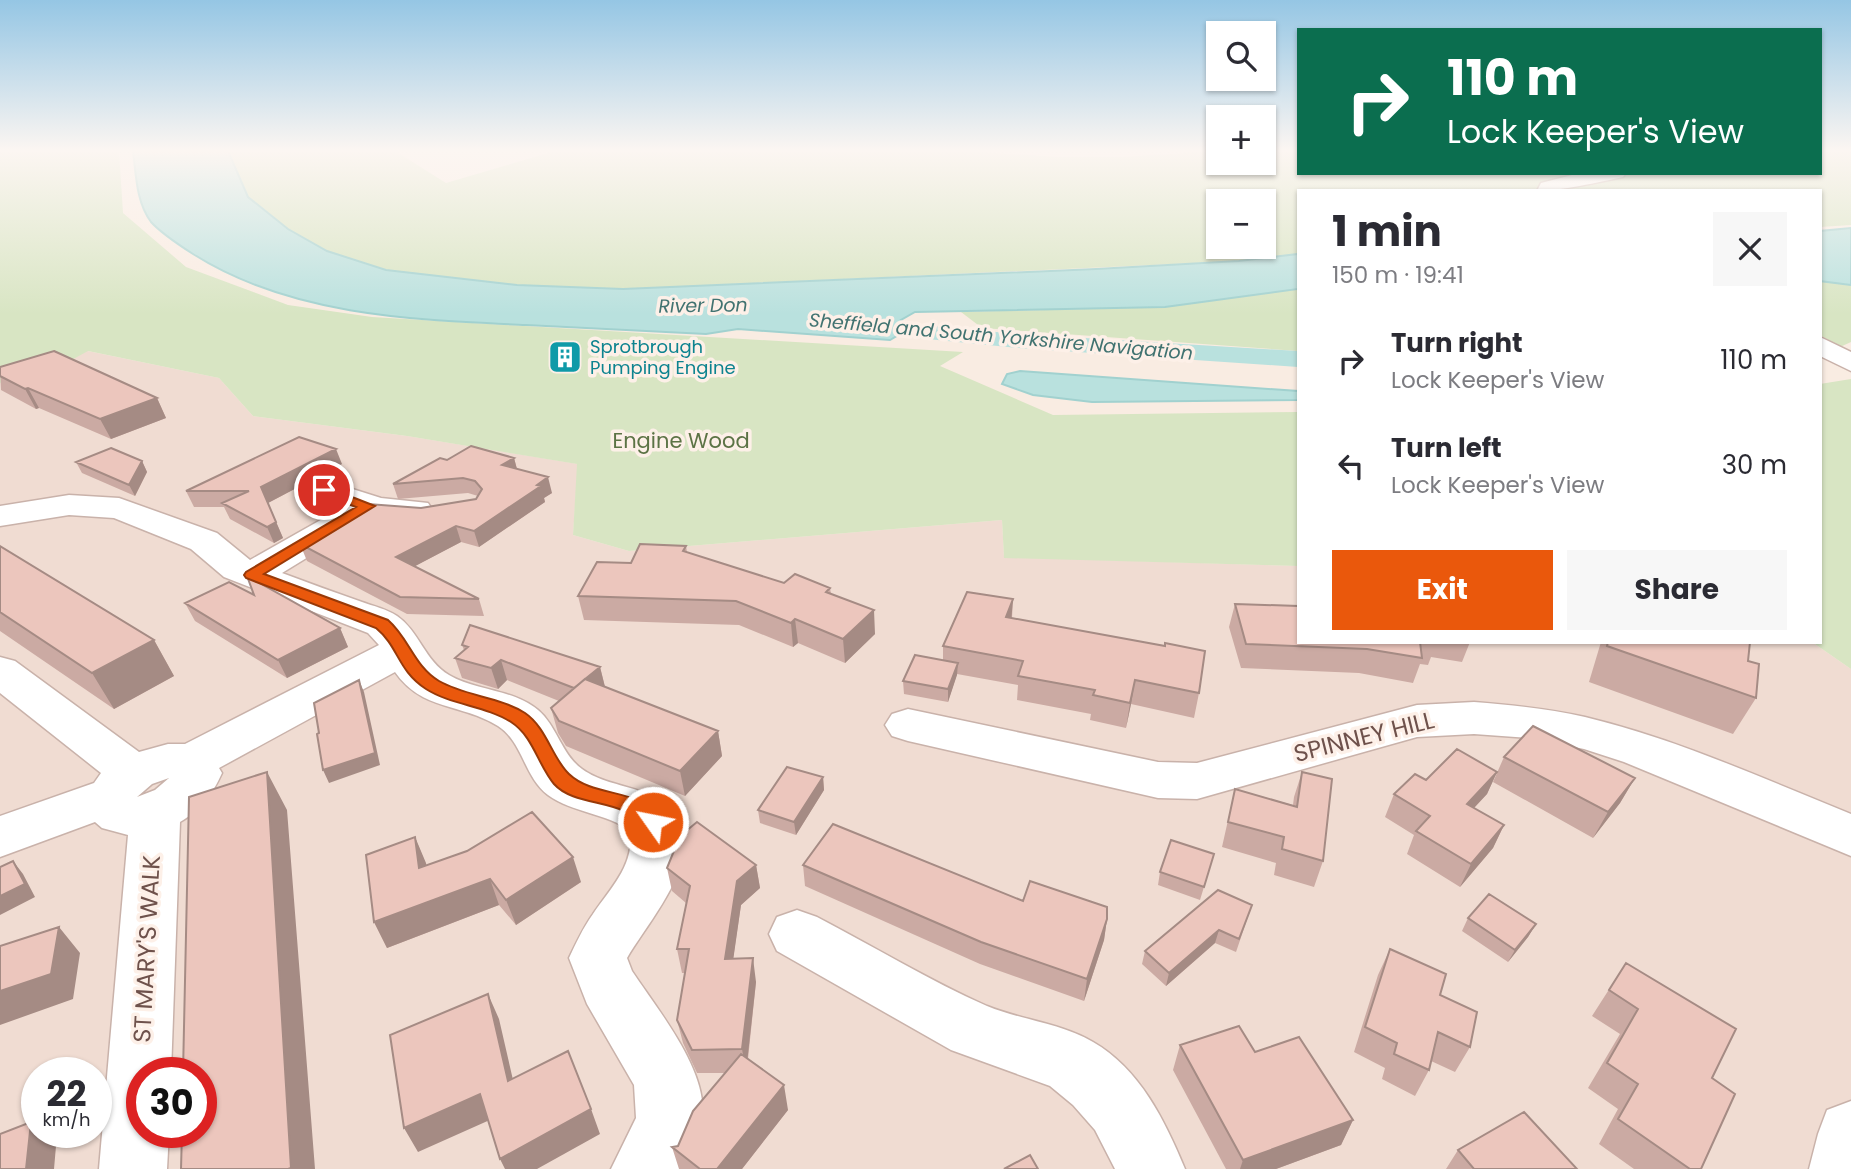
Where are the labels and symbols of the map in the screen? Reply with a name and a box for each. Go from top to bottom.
water label: River Don [658,291,748,320]
water label: Sheffield and South Yorkshire Navigation [808,306,1194,367]
place label: Sprotbrough Pumping Engine [590,334,736,380]
building icon: Sprotbrough Pumping Engine [546,338,584,376]
park label: Engine Wood [612,426,750,455]
pin [294,460,354,520]
street label: SPINNEY HILL [1290,703,1438,770]
position arrow [616,785,690,859]
street label: ST MARY'S WALK [125,854,168,1044]
speed limit sign: 30 [126,1057,217,1148]

